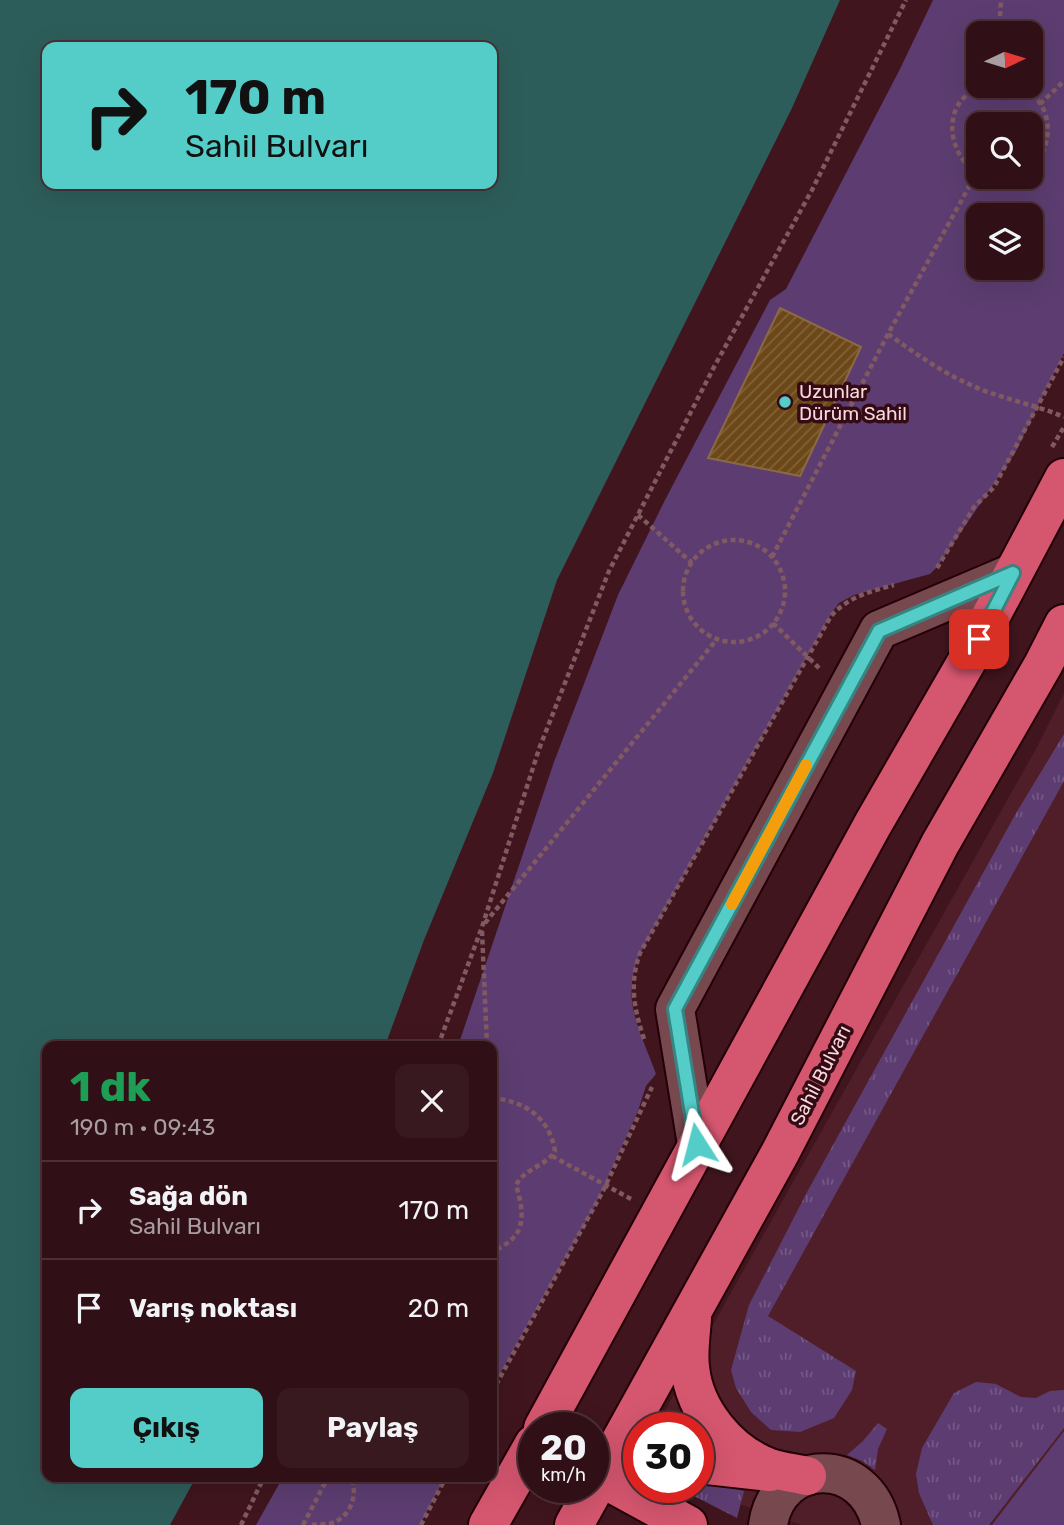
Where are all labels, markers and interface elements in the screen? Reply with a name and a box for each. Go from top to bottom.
north arrow [966,21,1043,98]
map controls [966,21,1043,280]
text: 170 m [185,68,326,126]
icon: right [70,70,161,161]
button: search [966,112,1043,189]
text: Sahil Bulvarı [185,127,368,165]
button: layers [966,203,1043,280]
place label: Uzunlar Dürüm Sahil [799,380,907,425]
marker: Uzunlar Dürüm Sahil [777,394,793,410]
pin [949,609,1009,669]
icon: arrive [960,620,998,658]
street label: Sahil Bulvarı [785,1021,855,1129]
text: 1 dk [70,1062,151,1112]
button: close [395,1064,469,1138]
position arrow [660,1107,734,1181]
text: 190 m · 09:43 [70,1113,215,1141]
text: Sağa dön [129,1181,248,1212]
icon: right [70,1191,108,1229]
text: 170 m [399,1195,469,1226]
text: Sahil Bulvarı [129,1212,261,1240]
icon: arrive [70,1289,108,1327]
text: Varış noktası [129,1293,297,1324]
text: 20 m [408,1293,469,1324]
button: Çıkış [70,1388,263,1468]
button: Paylaş [277,1388,469,1468]
speed limit sign: 30 [623,1412,714,1503]
text: 20 [540,1427,587,1469]
text: km/h [541,1464,586,1486]

